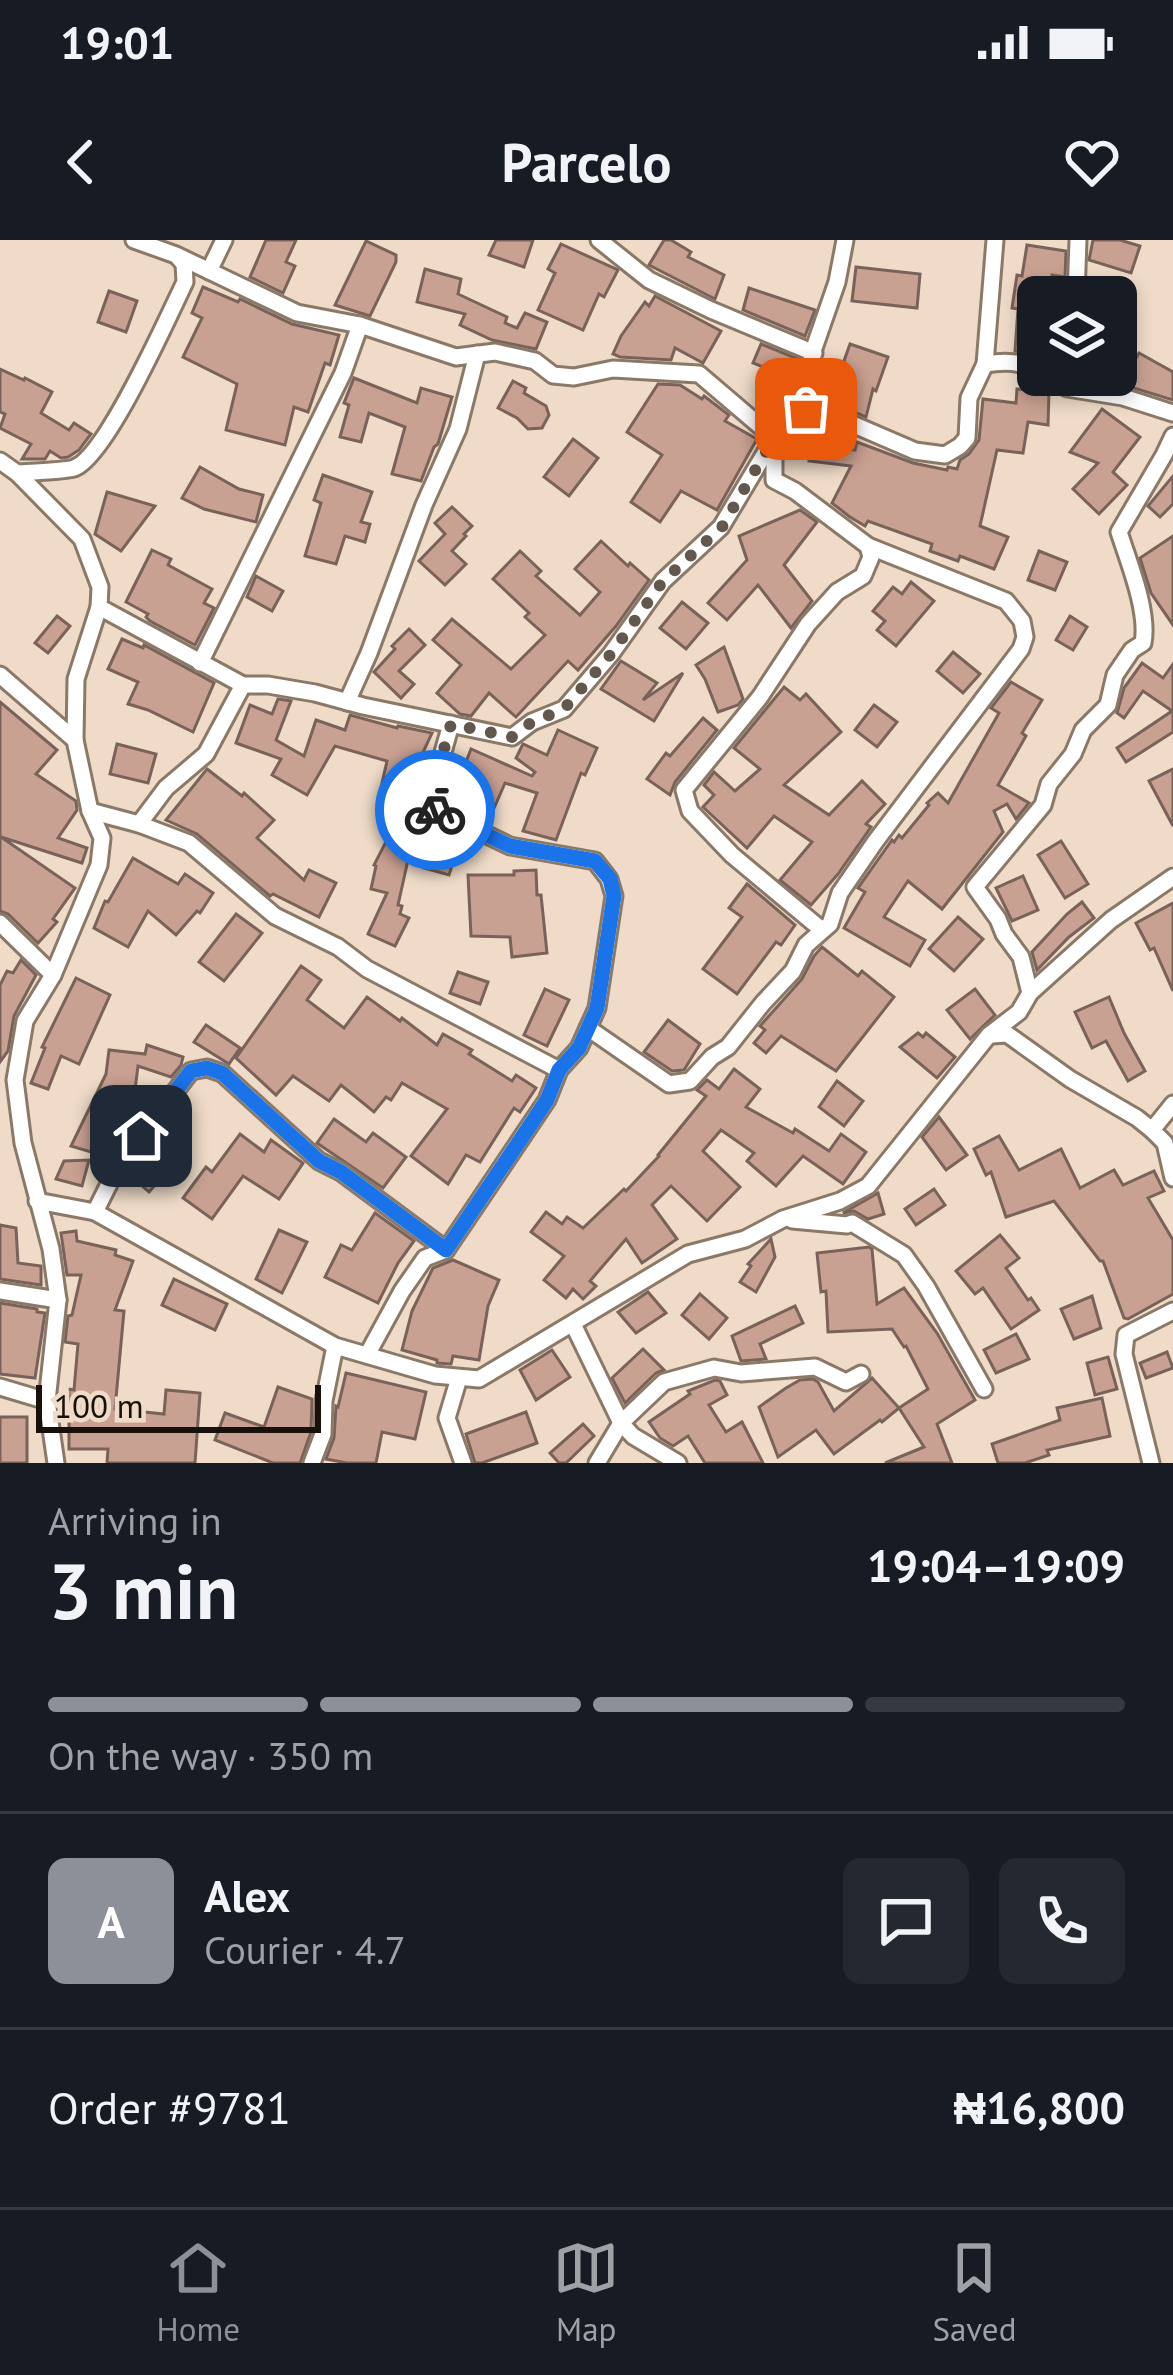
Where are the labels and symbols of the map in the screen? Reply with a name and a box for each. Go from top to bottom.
pin [755,358,857,460]
courier [375,750,495,870]
pin [90,1085,192,1187]
scale bar [36,1379,321,1432]

